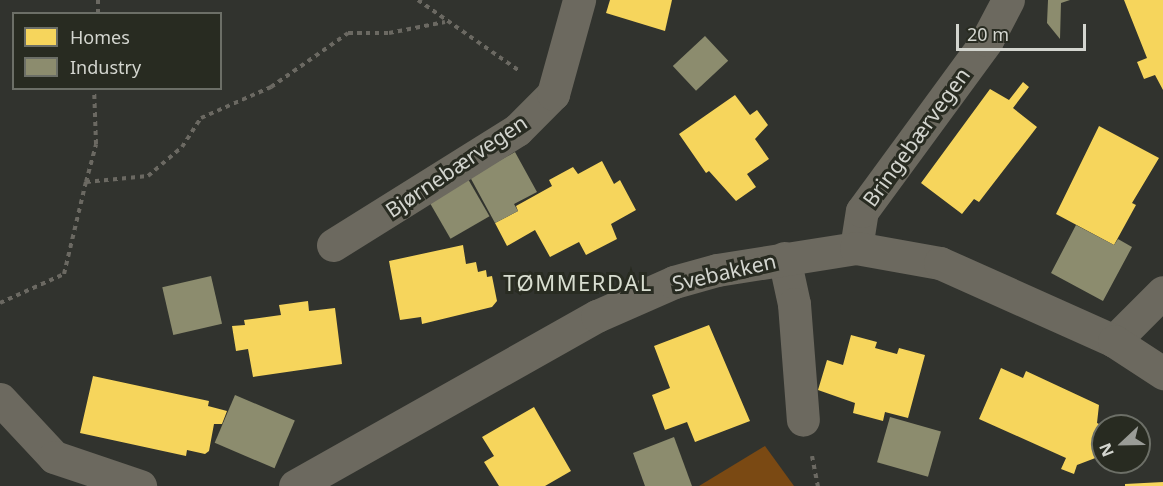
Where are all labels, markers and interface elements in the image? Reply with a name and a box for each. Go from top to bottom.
legend [12,12,222,90]
scale bar [959,12,1090,50]
text: 20 m [967,22,1009,46]
text: Homes [70,25,130,49]
text: Industry [70,55,141,79]
street label: Bringebærvegen [857,63,975,211]
street label: Bjørnebærvegen [380,109,532,223]
street label: Svebakken [670,248,778,296]
district label: TØMMERDAL [503,270,653,296]
north arrow [1091,414,1151,474]
text: N [1094,440,1119,460]

